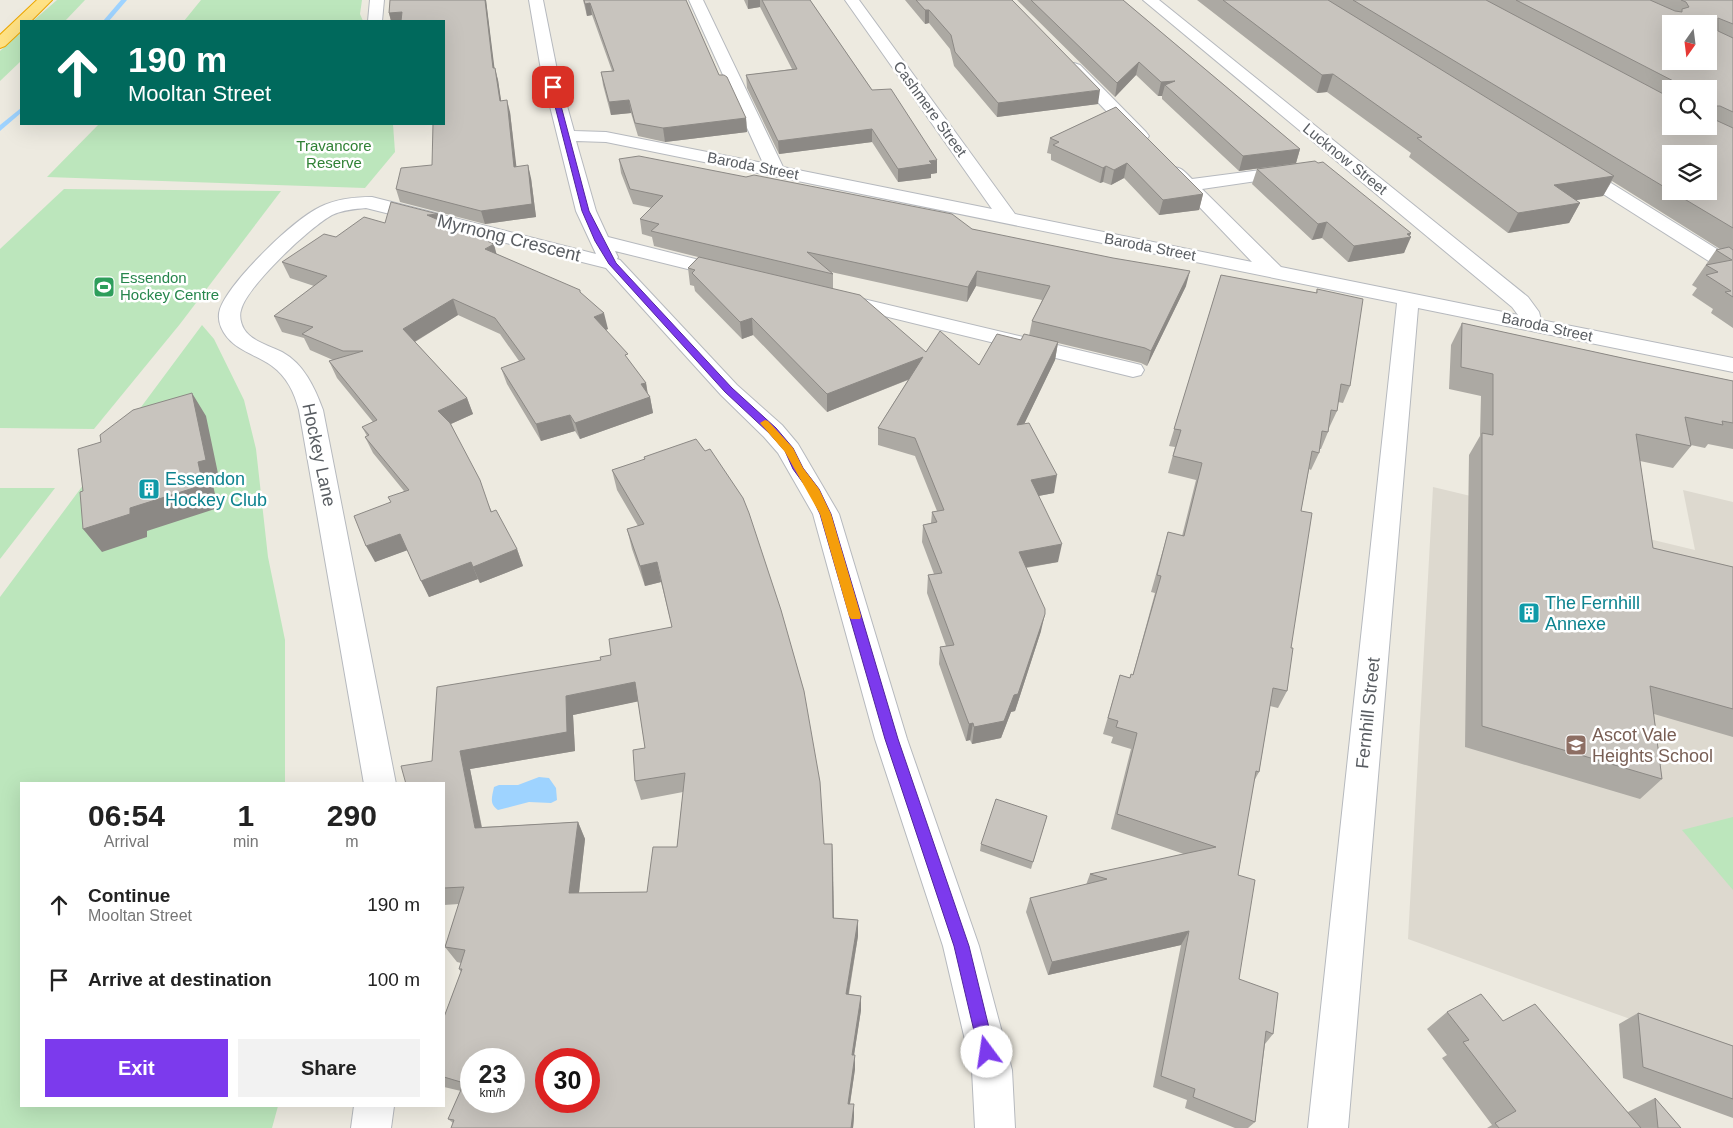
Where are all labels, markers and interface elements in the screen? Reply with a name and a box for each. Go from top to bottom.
north arrow [1662,15,1718,70]
map controls [1662,15,1717,200]
icon: ahead [45,40,110,105]
text: 190 m [128,40,227,79]
street label: Cashmere Street [890,58,971,160]
pin [532,66,574,108]
icon: arrive [539,73,567,101]
button: search [1662,80,1717,135]
text: Mooltan Street [128,81,271,106]
street label: Lucknow Street [1300,119,1391,198]
park label: Travancore Reserve [296,137,372,171]
button: layers [1662,145,1717,200]
street label: Baroda Street [706,148,801,183]
street label: Myrnong Crescent [435,211,583,265]
street label: Baroda Street [1103,229,1198,264]
place label: Essendon Hockey Centre [120,269,219,303]
sports icon: Essendon Hockey Centre [92,275,116,299]
street label: Baroda Street [1500,309,1595,345]
street label: Hockey Lane [298,402,340,508]
place label: Essendon Hockey Club [165,469,267,510]
building icon: Essendon Hockey Club [137,477,161,501]
place label: The Fernhill Annexe [1545,593,1640,634]
building icon: The Fernhill Annexe [1517,601,1541,625]
street label: Fernhill Street [1352,656,1384,770]
place label: Ascot Vale Heights School [1592,725,1713,766]
school or university icon: Ascot Vale Heights School [1564,733,1588,757]
text: 06:54 [88,799,165,832]
text: 1 [237,799,254,832]
text: 290 [327,799,377,832]
text: Arrival [104,833,149,850]
text: min [233,833,259,850]
text: m [345,833,358,850]
text: Continue [88,885,170,906]
icon: ahead [45,891,73,919]
text: 190 m [367,894,420,915]
text: Mooltan Street [88,907,192,924]
icon: arrive [45,966,73,994]
text: Arrive at destination [88,969,272,990]
text: 100 m [367,969,420,990]
position arrow [960,1025,1012,1077]
button: Exit [45,1039,228,1097]
button: Share [238,1039,420,1097]
speed limit sign: 30 [535,1048,600,1113]
text: 23 [479,1060,506,1088]
text: km/h [479,1086,506,1100]

